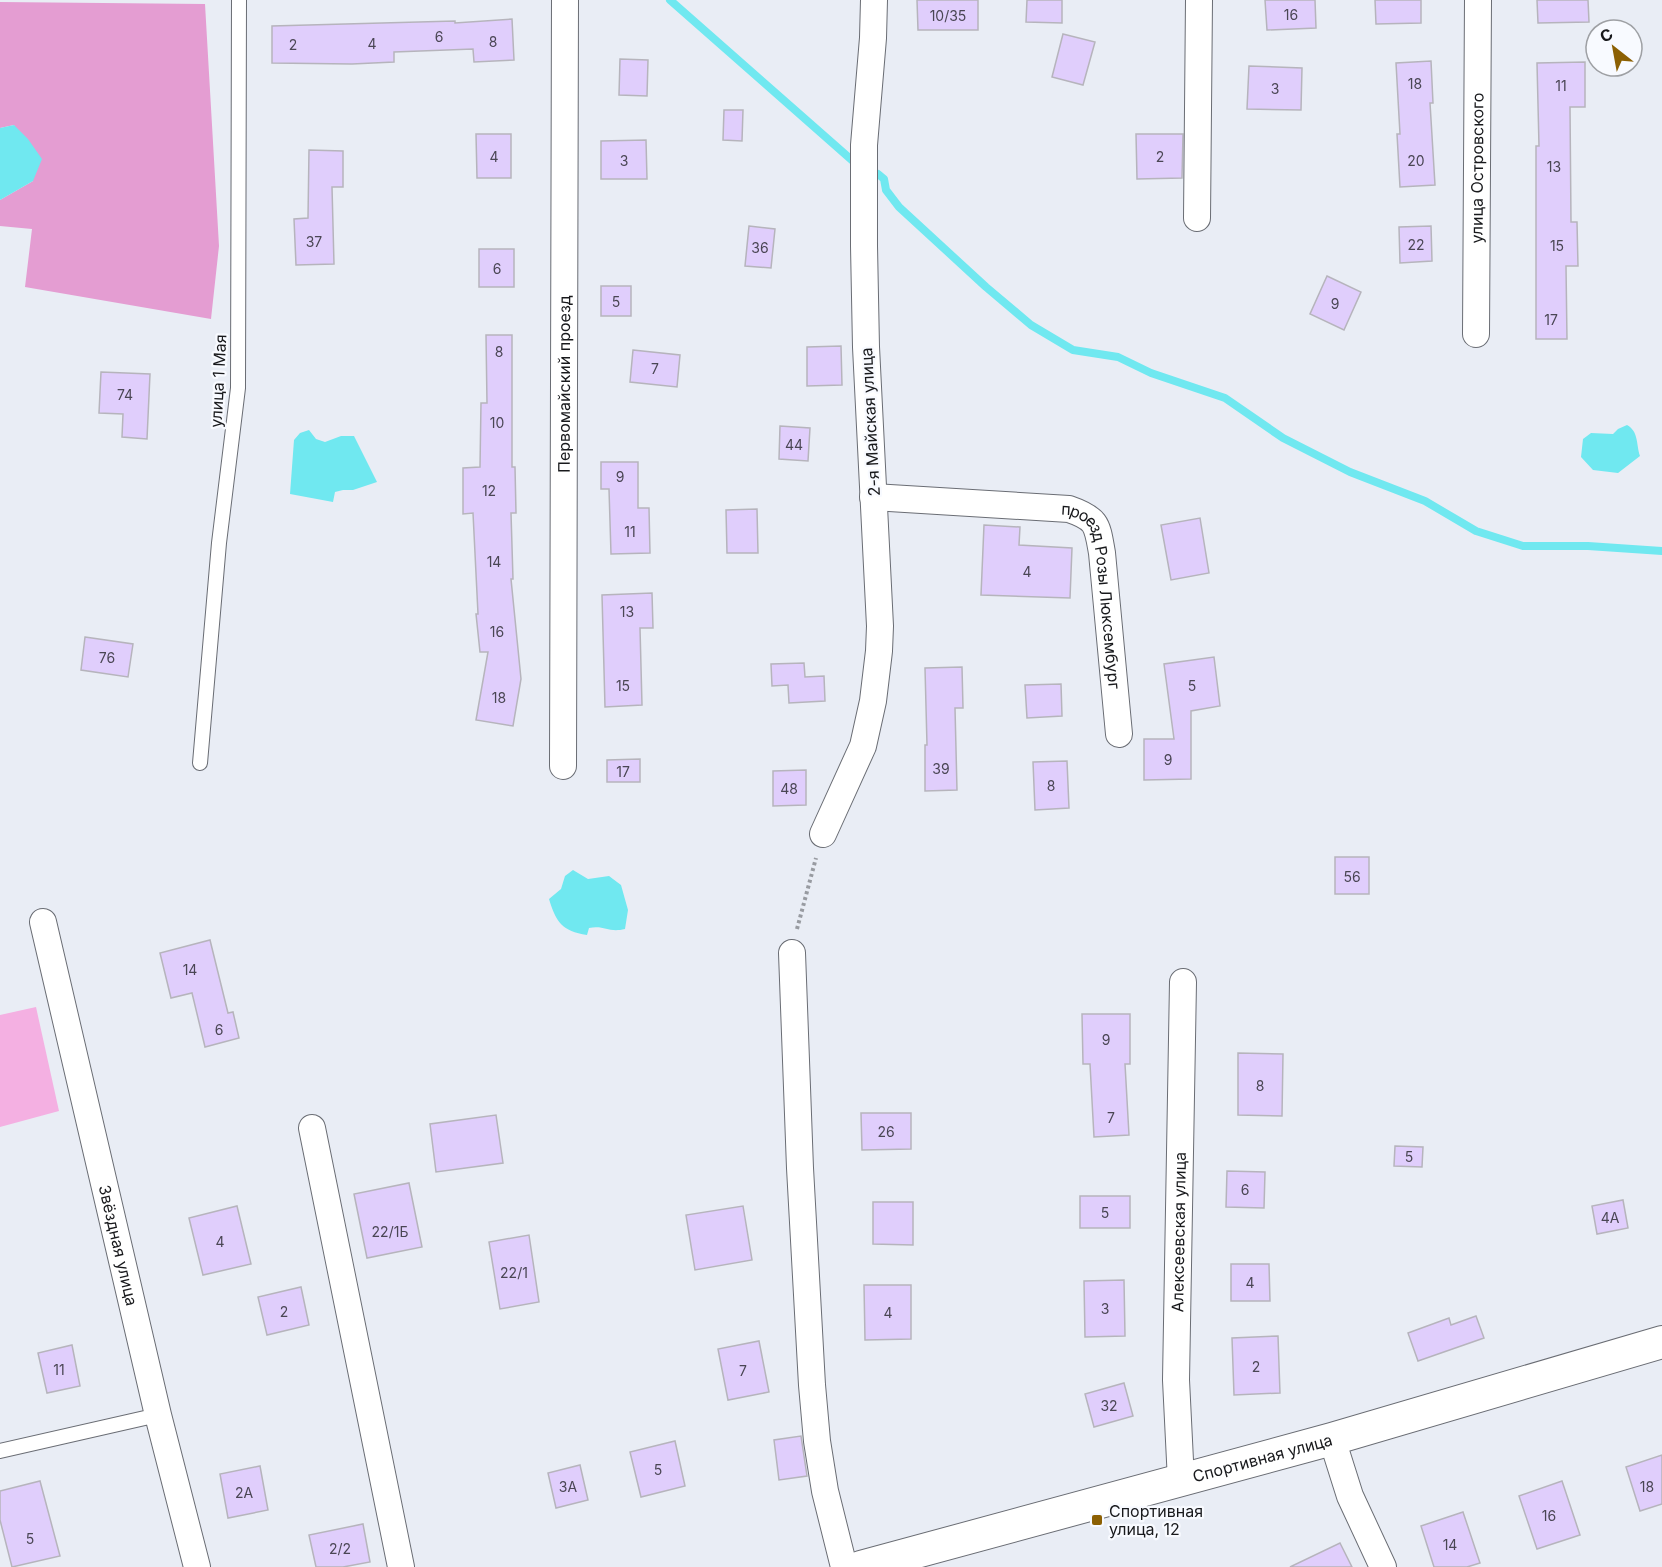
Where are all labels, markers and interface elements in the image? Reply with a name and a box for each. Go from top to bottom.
house number: 16 [1284,6,1298,23]
house number: 10/35 [930,7,966,24]
north arrow [1584,18,1644,78]
text: С [1596,23,1617,47]
house number: 6 [435,28,443,45]
house number: 8 [489,33,497,50]
house number: 4 [367,35,377,52]
house number: 2 [289,36,297,53]
house number: 18 [1408,75,1422,92]
house number: 11 [1555,77,1567,94]
house number: 3 [1271,80,1279,97]
street label: улица Островского [1467,93,1487,243]
house number: 4 [489,148,499,165]
house number: 2 [1156,148,1164,165]
house number: 3 [620,152,628,169]
house number: 20 [1407,152,1425,169]
house number: 13 [1547,158,1561,175]
house number: 37 [306,233,322,250]
house number: 22 [1407,236,1425,253]
house number: 15 [1550,237,1564,254]
house number: 36 [751,239,769,256]
house number: 6 [493,260,501,277]
house number: 5 [612,293,620,310]
street label: Первомайский проезд [554,295,574,473]
house number: 9 [1331,295,1339,312]
house number: 17 [1544,311,1558,328]
street label: улица 1 Мая [206,334,230,428]
house number: 8 [495,343,503,360]
street label: 2-я Майская улица [856,347,884,497]
house number: 7 [651,360,659,377]
house number: 74 [117,386,133,403]
house number: 10 [490,414,504,431]
house number: 44 [785,436,803,453]
house number: 9 [616,468,624,485]
house number: 12 [482,482,496,499]
street label: проезд Розы Люксембург [1061,499,1125,690]
house number: 11 [624,523,636,540]
house number: 14 [487,553,501,570]
house number: 4 [1022,563,1032,580]
house number: 13 [620,603,634,620]
house number: 16 [490,623,504,640]
house number: 76 [99,649,115,666]
house number: 15 [616,677,630,694]
house number: 5 [1188,677,1196,694]
house number: 18 [492,689,506,706]
house number: 9 [1164,751,1172,768]
house number: 39 [932,760,950,777]
house number: 17 [616,763,630,780]
house number: 8 [1047,777,1055,794]
house number: 48 [780,780,798,797]
house number: 56 [1343,868,1361,885]
house number: 14 [183,961,197,978]
house number: 6 [215,1021,223,1038]
house number: 9 [1102,1031,1110,1048]
house number: 8 [1256,1077,1264,1094]
house number: 7 [1107,1109,1115,1126]
house number: 26 [877,1123,895,1140]
house number: 5 [1405,1148,1413,1165]
street label: Алексеевская улица [1167,1152,1190,1313]
house number: 6 [1241,1181,1249,1198]
street label: Звёздная улица [95,1183,142,1308]
house number: 5 [1101,1204,1109,1221]
house number: 4А [1601,1209,1620,1226]
house number: 22/1Б [372,1223,408,1240]
house number: 4 [215,1233,225,1250]
house number: 22/1 [500,1264,528,1281]
house number: 4 [1245,1274,1255,1291]
house number: 3 [1101,1300,1109,1317]
house number: 2 [280,1303,288,1320]
house number: 4 [883,1304,893,1321]
house number: 2 [1252,1358,1260,1375]
house number: 11 [53,1361,65,1378]
house number: 7 [739,1362,747,1379]
house number: 32 [1100,1397,1118,1414]
street label: Спортивная улица [1190,1429,1335,1486]
house number: 5 [654,1461,662,1478]
house number: 3А [559,1478,577,1495]
house number: 18 [1640,1478,1654,1495]
house number: 2А [235,1484,253,1501]
place label: Спортивная улица, 12 [1109,1501,1203,1539]
house number: 16 [1542,1507,1556,1524]
marker: Спортивная улица, 12 [1090,1513,1104,1527]
house number: 5 [26,1530,34,1547]
house number: 14 [1443,1536,1457,1553]
house number: 2/2 [329,1540,351,1557]

